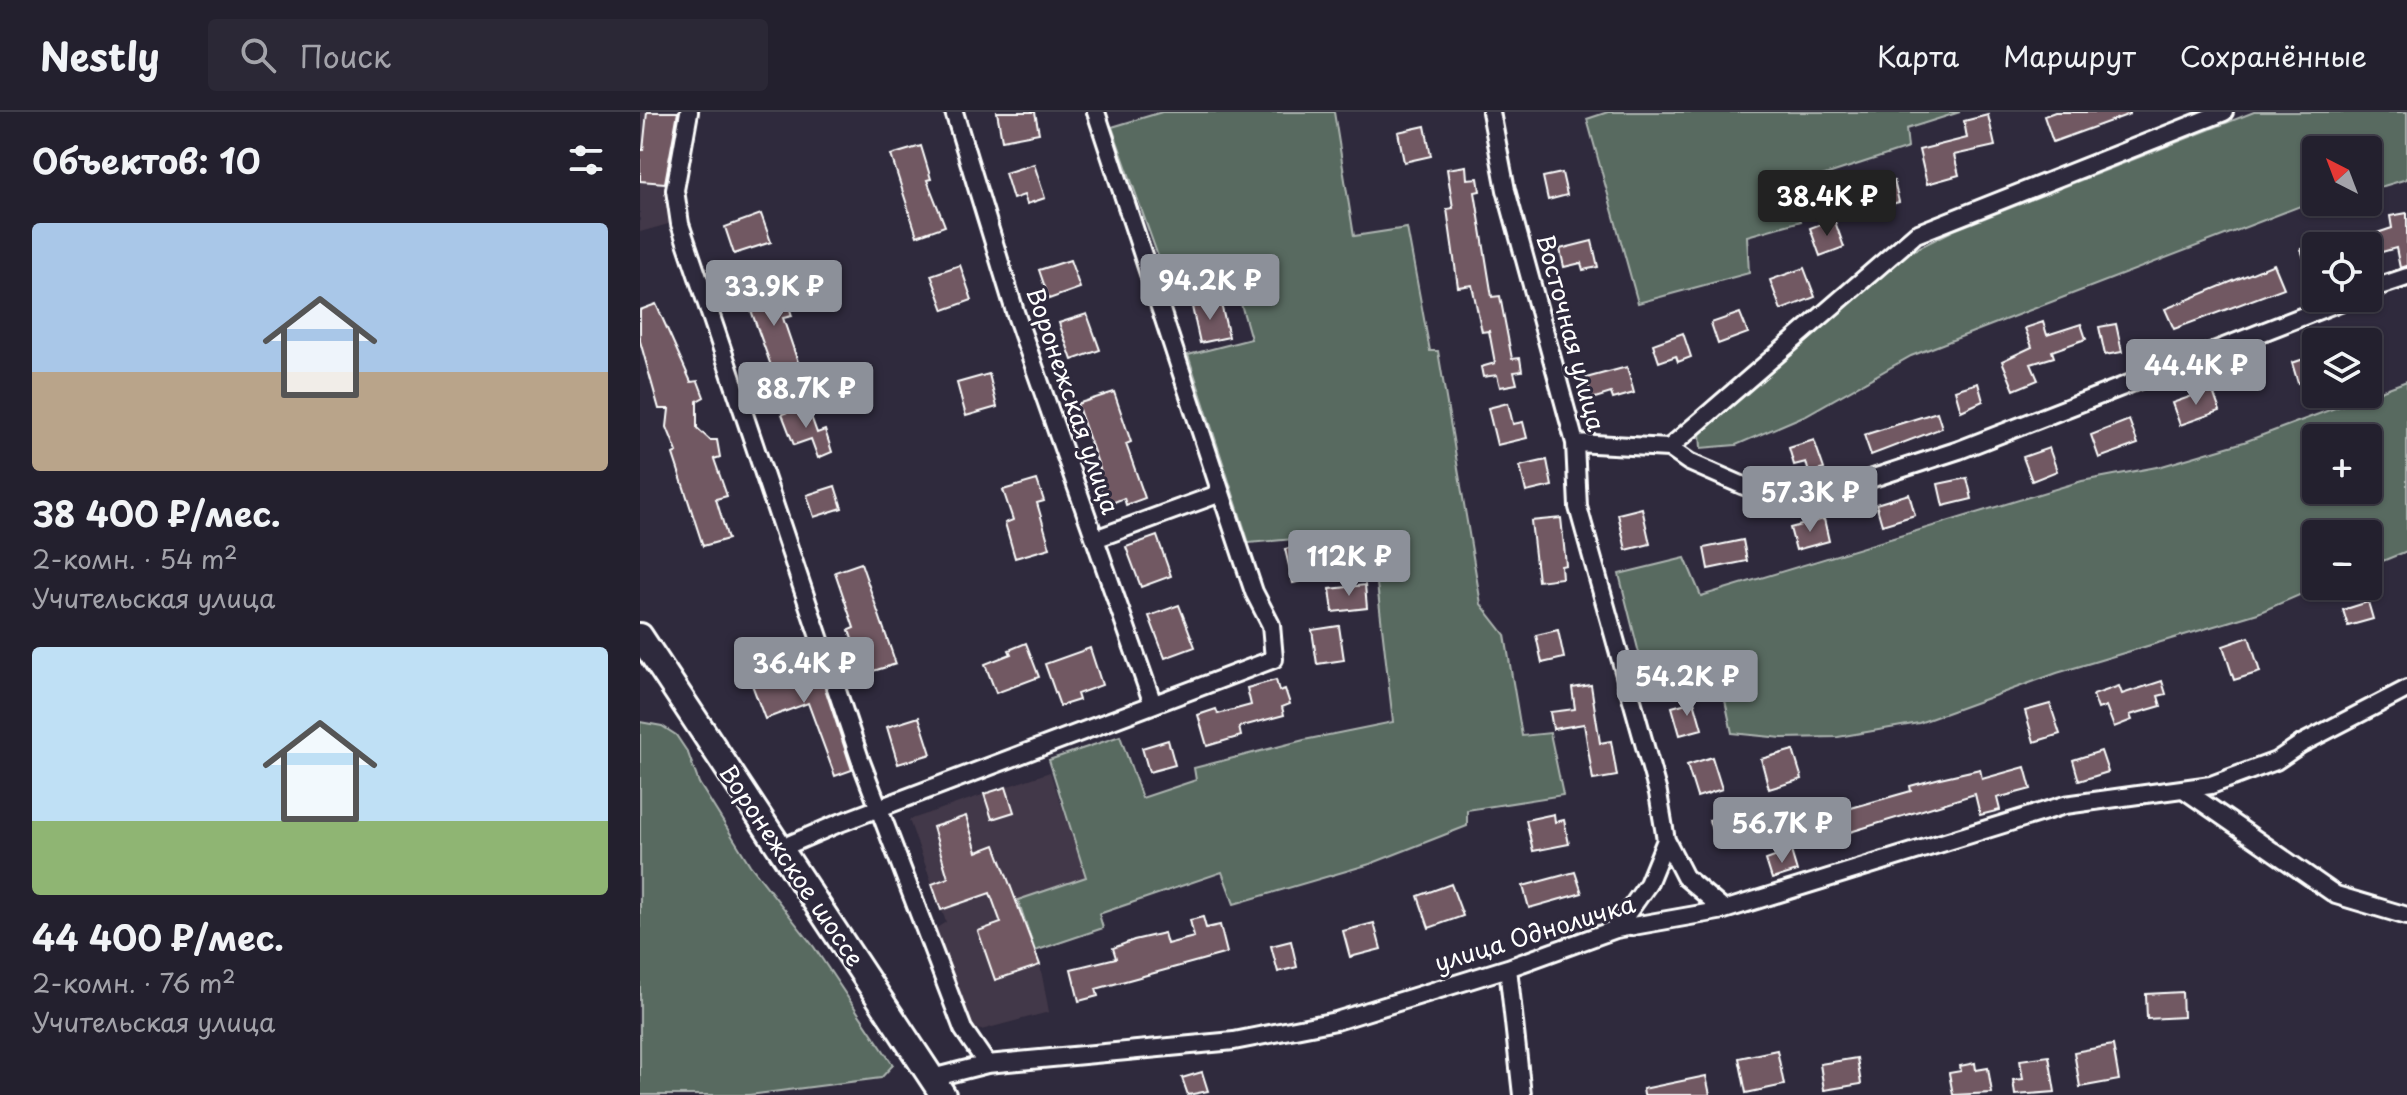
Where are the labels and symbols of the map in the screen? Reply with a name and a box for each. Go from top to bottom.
north arrow [2302,136,2382,216]
pin: 38.4K ₽ [1753,170,1901,238]
street label: Восточная улица [1528,230,1616,435]
pin: 94.2K ₽ [1136,254,1284,322]
pin: 33.9K ₽ [700,260,848,328]
street label: Воронежская улица [1018,282,1130,519]
pin: 44.4K ₽ [2122,339,2270,407]
pin: 88.7K ₽ [732,362,880,430]
pin: 57.3K ₽ [1736,466,1884,534]
pin: 112K ₽ [1284,530,1414,598]
pin: 36.4K ₽ [730,637,878,705]
pin: 54.2K ₽ [1613,650,1761,718]
street label: Воронежское шоссе [711,756,874,973]
pin: 56.7K ₽ [1708,797,1856,865]
street label: улица Одноличка [1430,884,1639,980]

